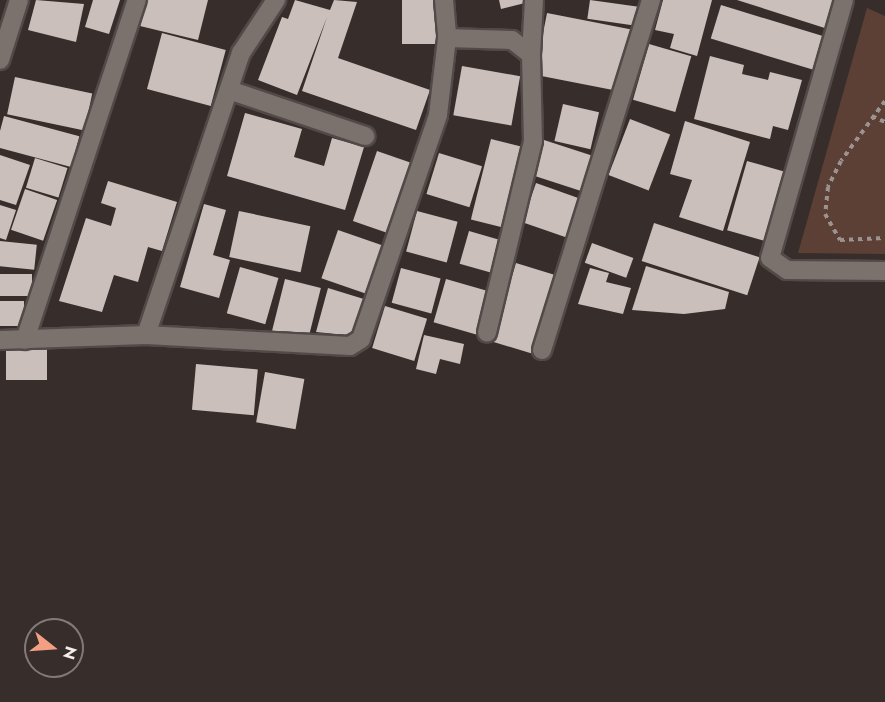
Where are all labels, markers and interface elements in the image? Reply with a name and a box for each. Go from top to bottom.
north arrow [24,618,84,678]
text: N [57,643,83,662]

